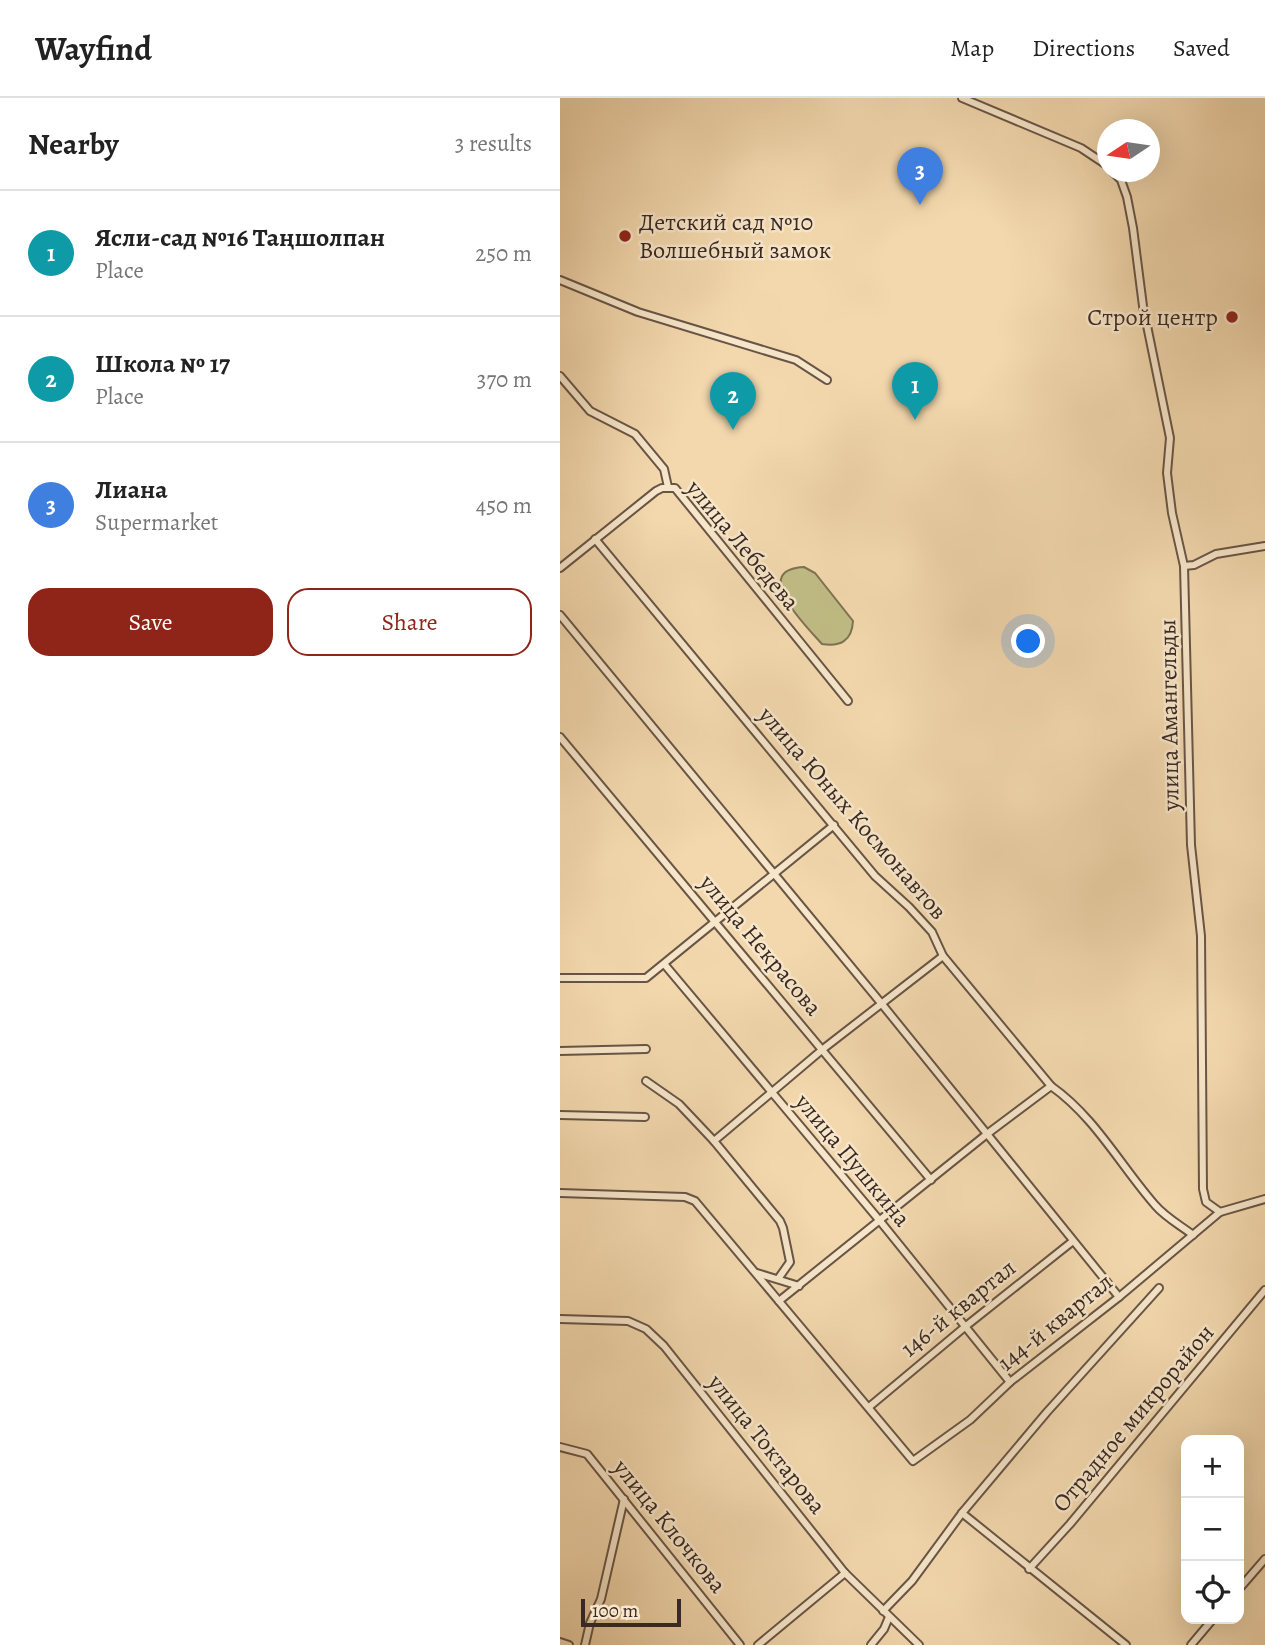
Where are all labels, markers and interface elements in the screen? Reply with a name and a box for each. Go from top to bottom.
text: Wayfind [35,26,152,71]
text: Map [950,32,994,64]
text: Directions [1032,32,1135,64]
text: Saved [1173,32,1230,64]
north arrow [1097,119,1160,182]
text: Nearby [28,124,119,164]
text: 3 results [455,128,532,159]
pin: 3 [897,147,943,205]
place label: Детский сад №10 Волшебный замок [639,206,831,266]
text: Ясли-сад №16 Таңшолпан [95,220,385,255]
marker: Детский сад №10 Волшебный замок [617,228,633,244]
text: 1 [47,238,55,269]
text: 250 m [475,238,532,269]
text: Place [95,255,144,286]
place label: Строй центр [1087,301,1218,333]
marker: Строй центр [1224,309,1240,325]
text: Школа № 17 [95,346,230,381]
pin: 1 [892,362,938,420]
text: 2 [45,364,57,395]
text: 370 m [477,364,532,395]
pin: 2 [710,372,756,430]
text: Place [95,381,144,412]
text: Лиана [95,472,168,507]
street label: улица Лебедева [678,472,807,617]
text: 3 [46,490,56,521]
text: 450 m [476,490,532,521]
text: Supermarket [95,507,218,538]
button: Save [28,588,273,656]
button: Share [287,588,532,656]
street label: улица Амангельды [1151,619,1187,812]
your location [1011,624,1045,658]
street label: улица Юных Космонавтов [751,699,954,926]
street label: улица Некрасова [692,867,830,1022]
street label: улица Пушкина [787,1086,918,1233]
street label: 146-й квартал [894,1252,1022,1364]
street label: 144-й квартал [991,1266,1119,1378]
street label: Отрадное микрорайон [1045,1317,1221,1519]
street label: улица Токтарова [700,1367,833,1521]
map controls [1181,1435,1244,1624]
button: + [1181,1435,1244,1498]
street label: улица Клочкова [605,1452,734,1600]
button: − [1181,1498,1244,1561]
button: locate [1181,1561,1244,1624]
scale bar [581,1596,681,1628]
text: 100 m [592,1598,638,1624]

